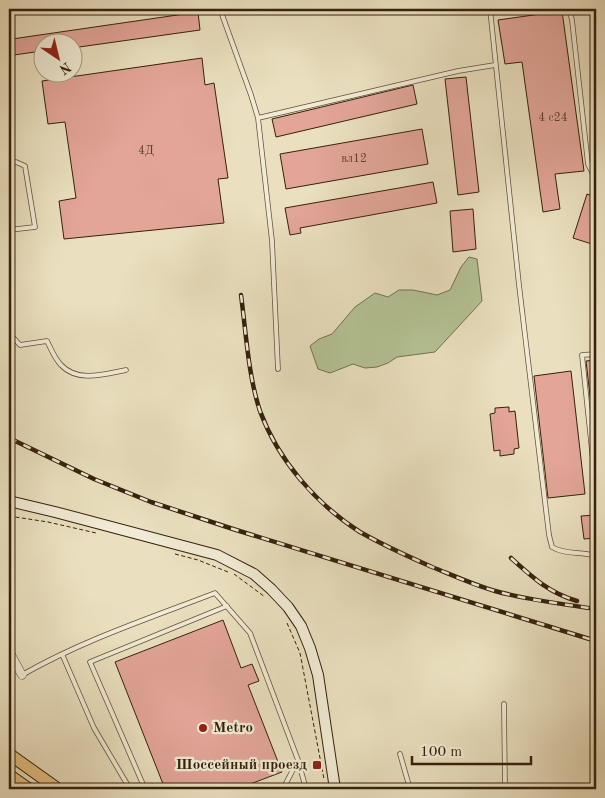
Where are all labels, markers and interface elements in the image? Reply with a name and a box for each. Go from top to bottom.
north arrow [32,32,82,82]
text: N [56,59,73,77]
house number: 4 с24 [538,112,568,124]
house number: 4Д [138,145,154,157]
house number: вл12 [341,153,367,165]
place label: Metro [213,721,253,736]
marker: Metro [197,722,209,734]
scale bar [412,733,531,765]
text: 100 m [420,745,462,760]
place label: Шоссейный проезд [176,758,307,773]
marker: Шоссейный проезд [311,759,323,771]

